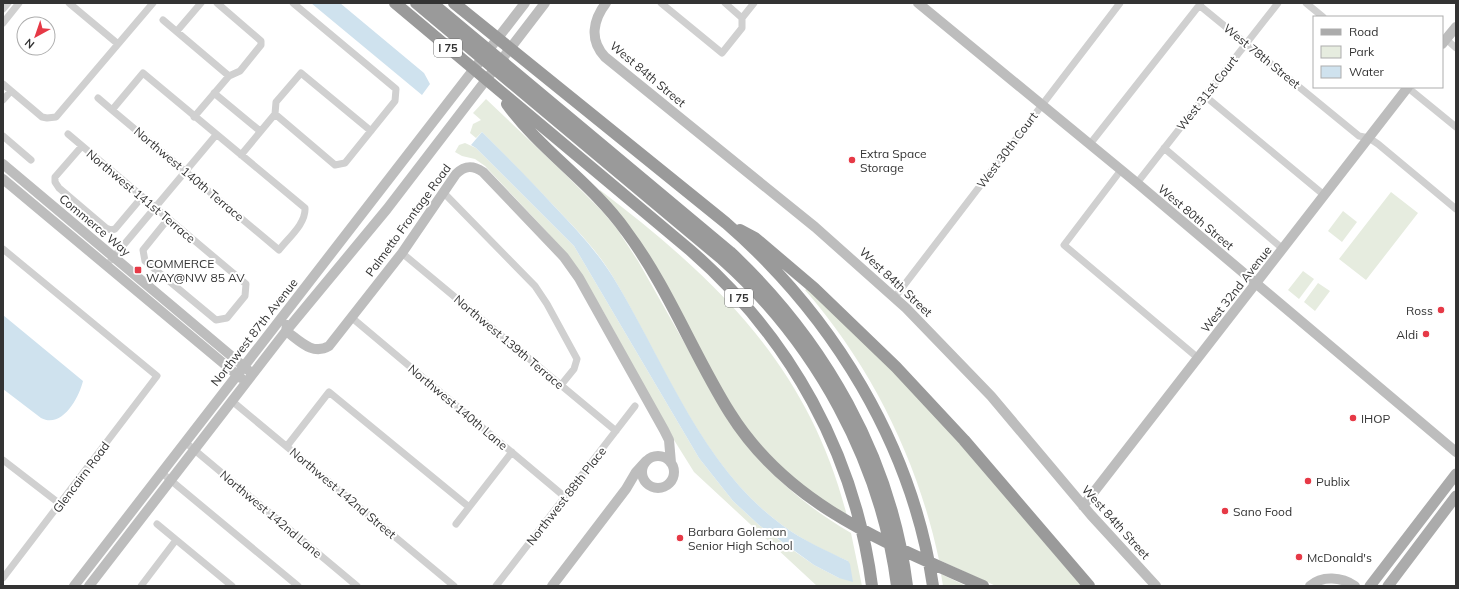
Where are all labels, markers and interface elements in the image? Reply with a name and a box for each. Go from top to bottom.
north arrow [16,16,56,56]
legend [1313,16,1443,88]
street label: West 78th Street [1221,20,1303,92]
text: Road [1349,24,1378,39]
text: N [22,36,37,52]
street label: West 84th Street [607,38,689,110]
road number: I 75 [434,39,462,57]
text: Park [1349,44,1375,59]
street label: West 31st Court [1173,53,1241,133]
text: Water [1349,64,1385,79]
street label: West 30th Court [973,109,1041,191]
street label: Northwest 140th Terrace [131,124,247,224]
street label: Northwest 141st Terrace [83,146,199,246]
place label: Extra Space Storage [860,146,927,175]
marker: Extra Space Storage [847,155,857,165]
street label: Palmetto Frontage Road [362,161,454,279]
street label: West 80th Street [1155,181,1237,253]
street label: Commerce Way [56,191,134,259]
street label: West 32nd Avenue [1197,243,1275,335]
street label: West 84th Street [856,244,936,320]
place label: COMMERCE WAY@NW 85 AV [146,256,245,285]
marker: COMMERCE WAY@NW 85 AV [133,265,143,275]
street label: Northwest 87th Avenue [207,275,301,389]
road number: I 75 [725,289,753,307]
street label: Northwest 139th Terrace [451,292,567,392]
place label: Ross [1406,303,1433,318]
marker: Ross [1436,305,1446,315]
place label: Aldi [1396,327,1418,342]
marker: Aldi [1421,329,1431,339]
street label: Northwest 140th Lane [405,361,511,453]
place label: IHOP [1361,411,1391,426]
marker: IHOP [1348,413,1358,423]
street label: Glencairn Road [49,439,113,515]
street label: Northwest 142nd Street [287,444,399,542]
street label: Northwest 88th Place [523,444,609,548]
street label: Northwest 142nd Lane [217,467,325,561]
place label: Publix [1316,474,1351,489]
marker: Publix [1303,476,1313,486]
street label: West 84th Street [1079,482,1153,562]
place label: Sano Food [1233,504,1292,519]
marker: Sano Food [1220,506,1230,516]
place label: Barbara Goleman Senior High School [688,524,793,553]
marker: Barbara Goleman Senior High School [675,533,685,543]
place label: McDonald's [1307,550,1372,565]
marker: McDonald's [1294,552,1304,562]

